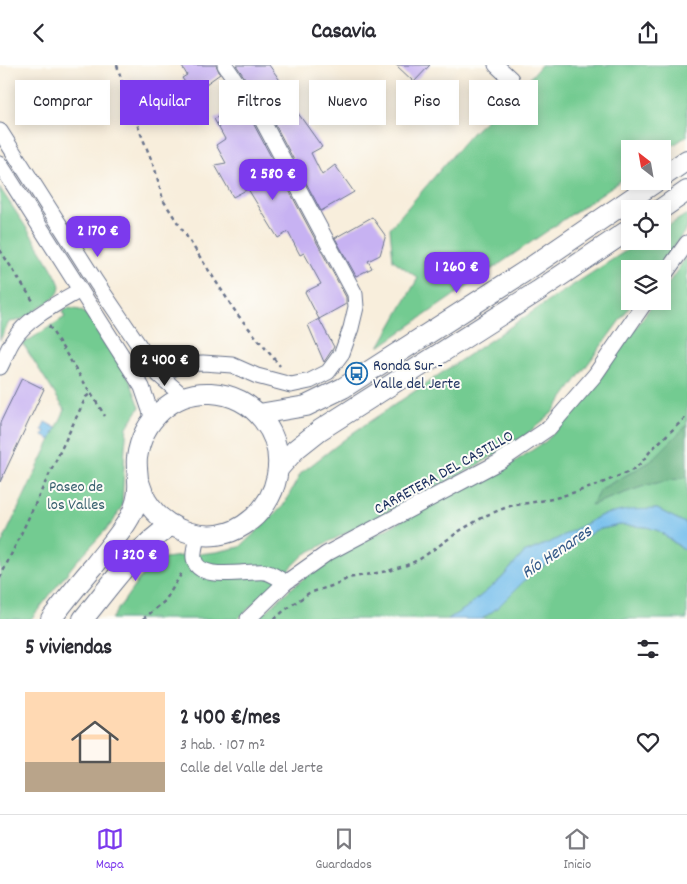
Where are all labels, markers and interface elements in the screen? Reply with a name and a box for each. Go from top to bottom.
text: Casavia [311,17,376,48]
icon: back [25,19,53,47]
icon: share [634,19,662,47]
chip: Comprar [15,80,110,125]
chip: Alquilar [120,80,209,125]
chip: Filtros [219,80,299,125]
chip: Nuevo [309,80,386,125]
chip: Piso [396,80,459,125]
chip: Casa [469,80,538,125]
north arrow [621,140,671,190]
map controls [621,140,671,310]
pin: 2 580 € [227,159,319,201]
text: 2 580 € [250,163,296,186]
button: locate [621,200,671,250]
pin: 2 170 € [52,215,144,258]
text: 2 170 € [77,220,119,243]
pin: 1 260 € [411,251,503,294]
text: 1 260 € [435,256,479,279]
button: layers [621,260,671,310]
pin: 2 400 € [119,345,211,387]
text: 2 400 € [141,349,189,372]
place label: Ronda Sur - Valle del Jerte [373,355,460,396]
bus stop icon: Ronda Sur - Valle del Jerte [345,361,369,385]
street label: CARRETERA DEL CASTILLO [370,425,518,521]
park label: Paseo de los Valles [47,476,105,517]
water label: Río Henares [517,520,598,586]
pin: 1 320 € [90,539,182,582]
text: 1 320 € [115,544,157,567]
text: 5 viviendas [25,634,112,664]
icon: filters [634,635,662,663]
text: 2 400 €/mes [180,704,281,734]
icon: home [65,712,125,772]
icon: heart [634,728,662,756]
text: 3 hab. · 107 m² [180,734,265,757]
text: Calle del Valle del Jerte [180,757,323,780]
tab: Mapa [96,825,124,875]
tab: Guardados [315,825,372,875]
tab: Inicio [563,825,591,875]

